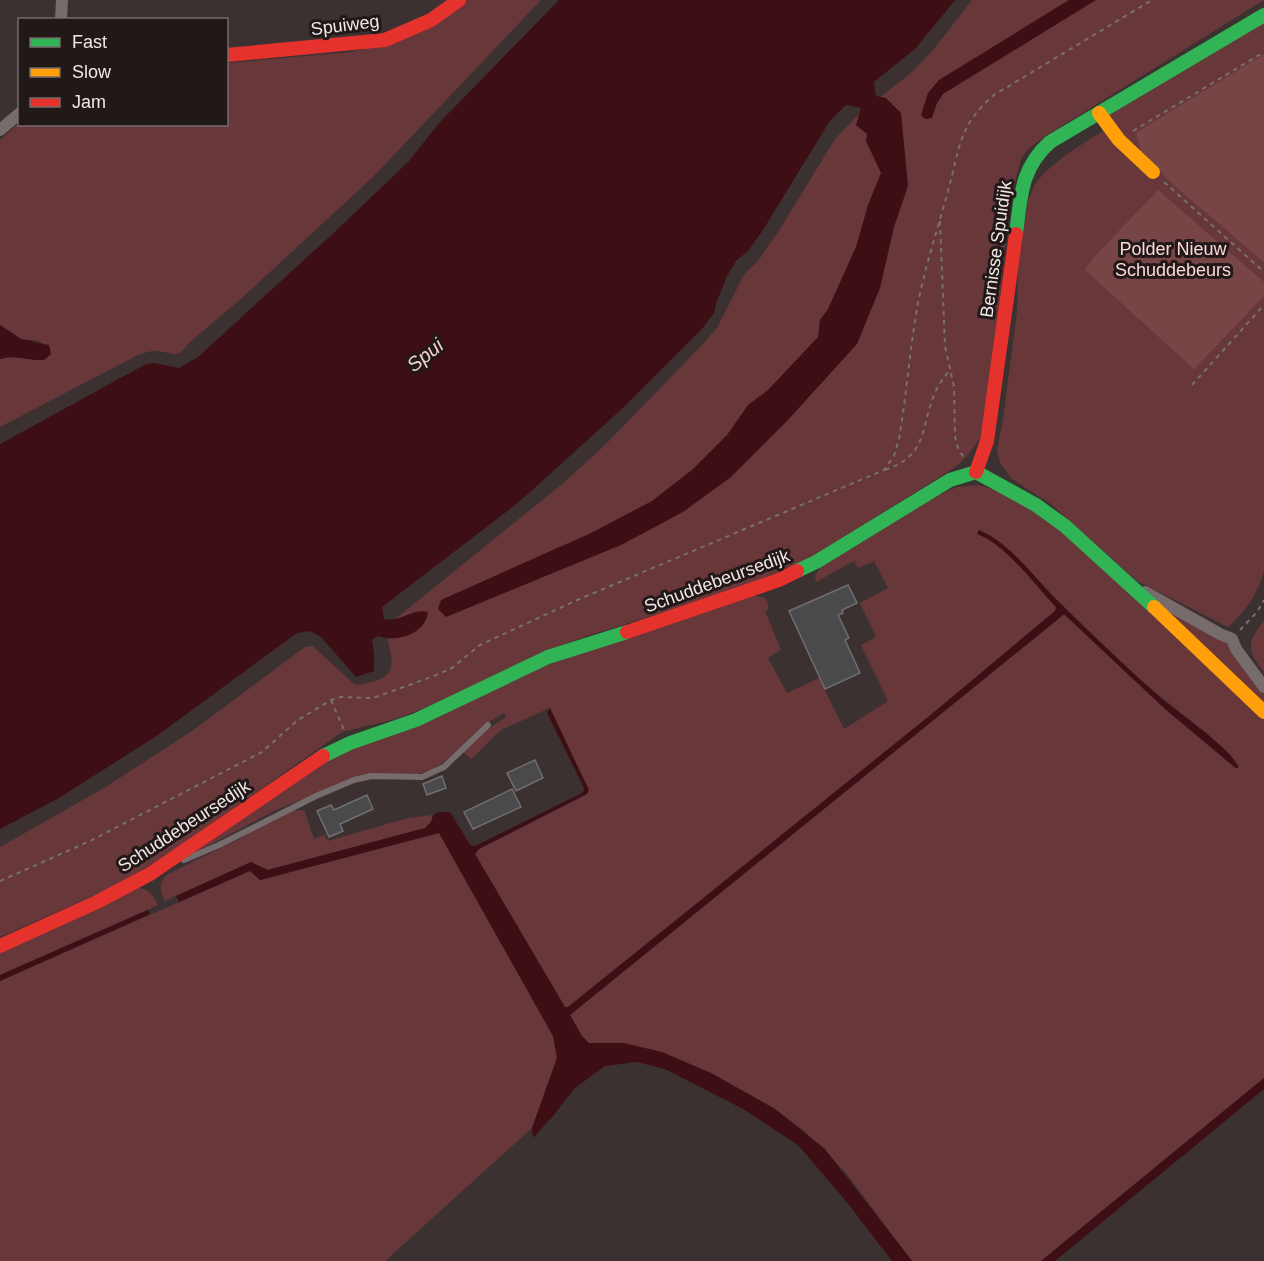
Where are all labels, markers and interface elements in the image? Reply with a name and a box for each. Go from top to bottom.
street label: Spuiweg [310,11,380,39]
legend [18,18,228,126]
text: Fast [72,32,107,52]
text: Slow [72,62,112,82]
text: Jam [72,92,106,112]
street label: Bernisse Spuidijk [976,178,1016,319]
park label: Polder Nieuw Schuddebeurs [1115,239,1231,280]
water label: Spui [403,334,448,376]
street label: Schuddebeursedijk [642,545,793,617]
street label: Schuddebeursedijk [114,775,254,876]

